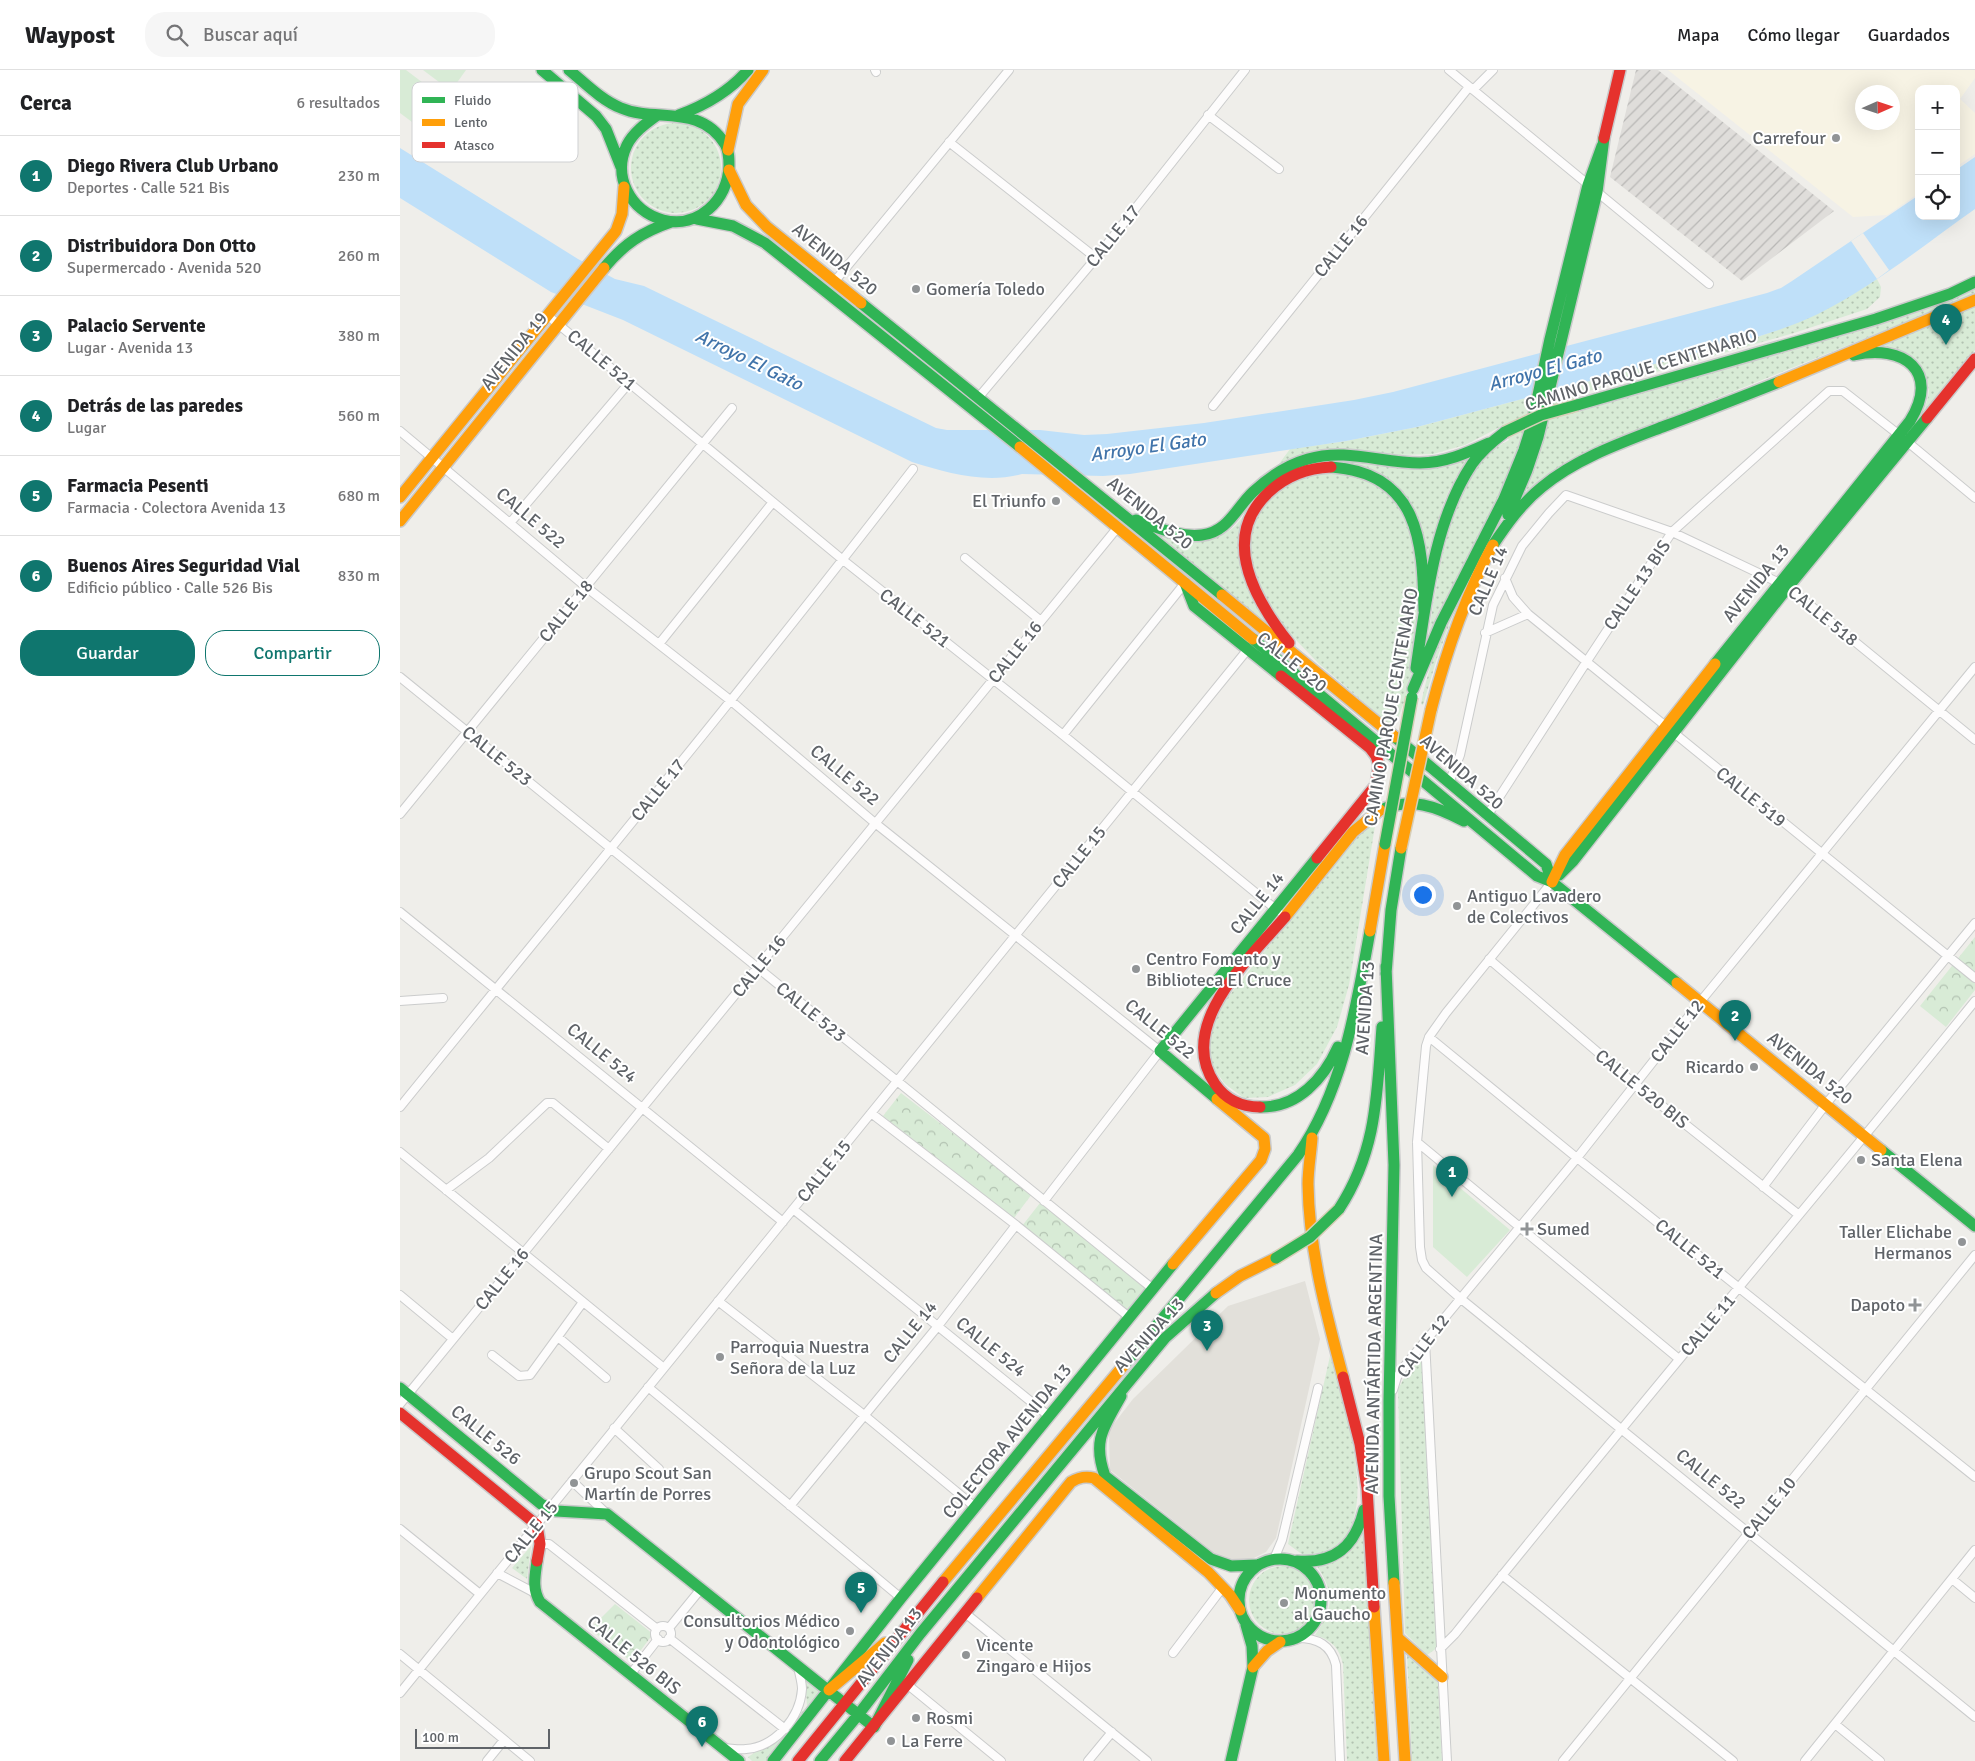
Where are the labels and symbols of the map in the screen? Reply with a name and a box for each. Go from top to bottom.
legend [412,82,578,162]
north arrow [1855,85,1900,130]
text: Fluido [454,92,491,109]
text: Lento [454,114,488,131]
place label: Carrefour [1753,127,1826,149]
marker: Carrefour [1830,132,1842,144]
text: Atasco [454,137,494,154]
street label: CALLE 17 [1081,200,1145,272]
street label: CALLE 16 [1309,210,1373,282]
street label: AVENIDA 520 [788,218,882,300]
place label: Gomería Toledo [926,278,1045,300]
marker: Gomería Toledo [910,283,922,295]
pin: 4 [1930,304,1962,345]
street label: AVENIDA 19 [476,308,552,394]
water label: Arroyo El Gato [692,324,807,397]
street label: CAMINO PARQUE CENTENARIO [1522,324,1760,416]
street label: CALLE 521 [563,325,641,395]
water label: Arroyo El Gato [1486,343,1605,397]
water label: Arroyo El Gato [1089,427,1208,467]
street label: AVENIDA 520 [1103,472,1197,554]
street label: CALLE 522 [492,483,570,553]
place label: El Triunfo [972,490,1046,512]
marker: El Triunfo [1050,495,1062,507]
street label: CALLE 13 BIS [1599,536,1675,634]
street label: AVENIDA 13 [1718,540,1794,626]
street label: CALLE 14 [1463,542,1513,619]
street label: CALLE 18 [534,575,598,647]
street label: CALLE 518 [1784,581,1862,651]
street label: CALLE 521 [875,584,955,652]
street label: CAMINO PARQUE CENTENARIO [1359,586,1423,828]
street label: CALLE 16 [983,616,1047,688]
street label: CALLE 520 [1253,627,1331,697]
street label: CALLE 523 [458,721,536,791]
street label: AVENIDA 520 [1416,730,1508,814]
street label: CALLE 522 [806,740,884,810]
street label: CALLE 17 [626,754,690,826]
street label: CALLE 519 [1712,762,1790,832]
street label: CALLE 15 [1047,821,1111,893]
street label: CALLE 14 [1225,867,1289,939]
your location [1410,882,1436,908]
place label: Antiguo Lavadero de Colectivos [1467,885,1601,928]
marker: Antiguo Lavadero de Colectivos [1451,900,1463,912]
street label: CALLE 16 [727,930,791,1002]
place label: Centro Fomento y Biblioteca El Cruce [1146,948,1291,991]
street label: AVENIDA 13 [1351,960,1379,1056]
marker: Centro Fomento y Biblioteca El Cruce [1130,963,1142,975]
street label: CALLE 523 [772,977,850,1047]
street label: CALLE 522 [1121,994,1199,1064]
street label: CALLE 12 [1646,995,1708,1067]
pin: 2 [1719,1000,1751,1041]
street label: CALLE 524 [563,1018,642,1088]
street label: AVENIDA 520 [1763,1027,1857,1109]
street label: CALLE 520 BIS [1591,1045,1693,1133]
place label: Ricardo [1685,1056,1744,1078]
marker: Ricardo [1748,1061,1760,1073]
street label: CALLE 15 [792,1135,856,1207]
place label: Santa Elena [1871,1149,1963,1171]
marker: Santa Elena [1855,1154,1867,1166]
pin: 1 [1436,1156,1468,1197]
street label: CALLE 521 [1651,1214,1729,1284]
place label: Sumed [1537,1218,1590,1240]
place label: Taller Elichabe Hermanos [1839,1221,1952,1264]
marker: Sumed [1521,1223,1533,1235]
street label: AVENIDA ANTÁRTIDA ARGENTINA [1361,1234,1387,1494]
marker: Taller Elichabe Hermanos [1956,1236,1968,1248]
street label: CALLE 16 [470,1243,534,1315]
street label: CALLE 11 [1676,1290,1740,1360]
street label: AVENIDA 13 [1109,1293,1189,1377]
place label: Dapoto [1850,1294,1905,1316]
street label: CALLE 14 [878,1296,942,1368]
marker: Dapoto [1909,1299,1921,1311]
pin: 3 [1191,1310,1223,1351]
street label: CALLE 12 [1392,1310,1454,1382]
street label: CALLE 524 [952,1312,1031,1382]
place label: Parroquia Nuestra Señora de la Luz [730,1336,869,1379]
marker: Parroquia Nuestra Señora de la Luz [714,1351,726,1363]
street label: COLECTORA AVENIDA 13 [938,1359,1076,1523]
street label: CALLE 526 [447,1400,525,1470]
street label: CALLE 522 [1672,1444,1750,1514]
place label: Grupo Scout San Martín de Porres [584,1462,712,1505]
street label: CALLE 10 [1737,1472,1801,1544]
marker: Grupo Scout San Martín de Porres [568,1477,580,1489]
street label: CALLE 15 [499,1496,563,1568]
pin: 5 [845,1572,877,1613]
place label: Monumento al Gaucho [1294,1582,1386,1625]
marker: Monumento al Gaucho [1278,1597,1290,1609]
street label: AVENIDA 13 [851,1603,927,1691]
place label: Consultorios Médico y Odontológico [683,1610,840,1653]
street label: CALLE 526 BIS [583,1611,685,1699]
marker: Consultorios Médico y Odontológico [844,1625,856,1637]
place label: Vicente Zingaro e Hijos [976,1634,1091,1677]
marker: Vicente Zingaro e Hijos [960,1649,972,1661]
pin: 6 [686,1706,718,1747]
place label: Rosmi [926,1707,973,1729]
marker: Rosmi [910,1712,922,1724]
scale bar [415,1726,550,1749]
place label: La Ferre [901,1730,963,1752]
marker: La Ferre [885,1735,897,1747]

